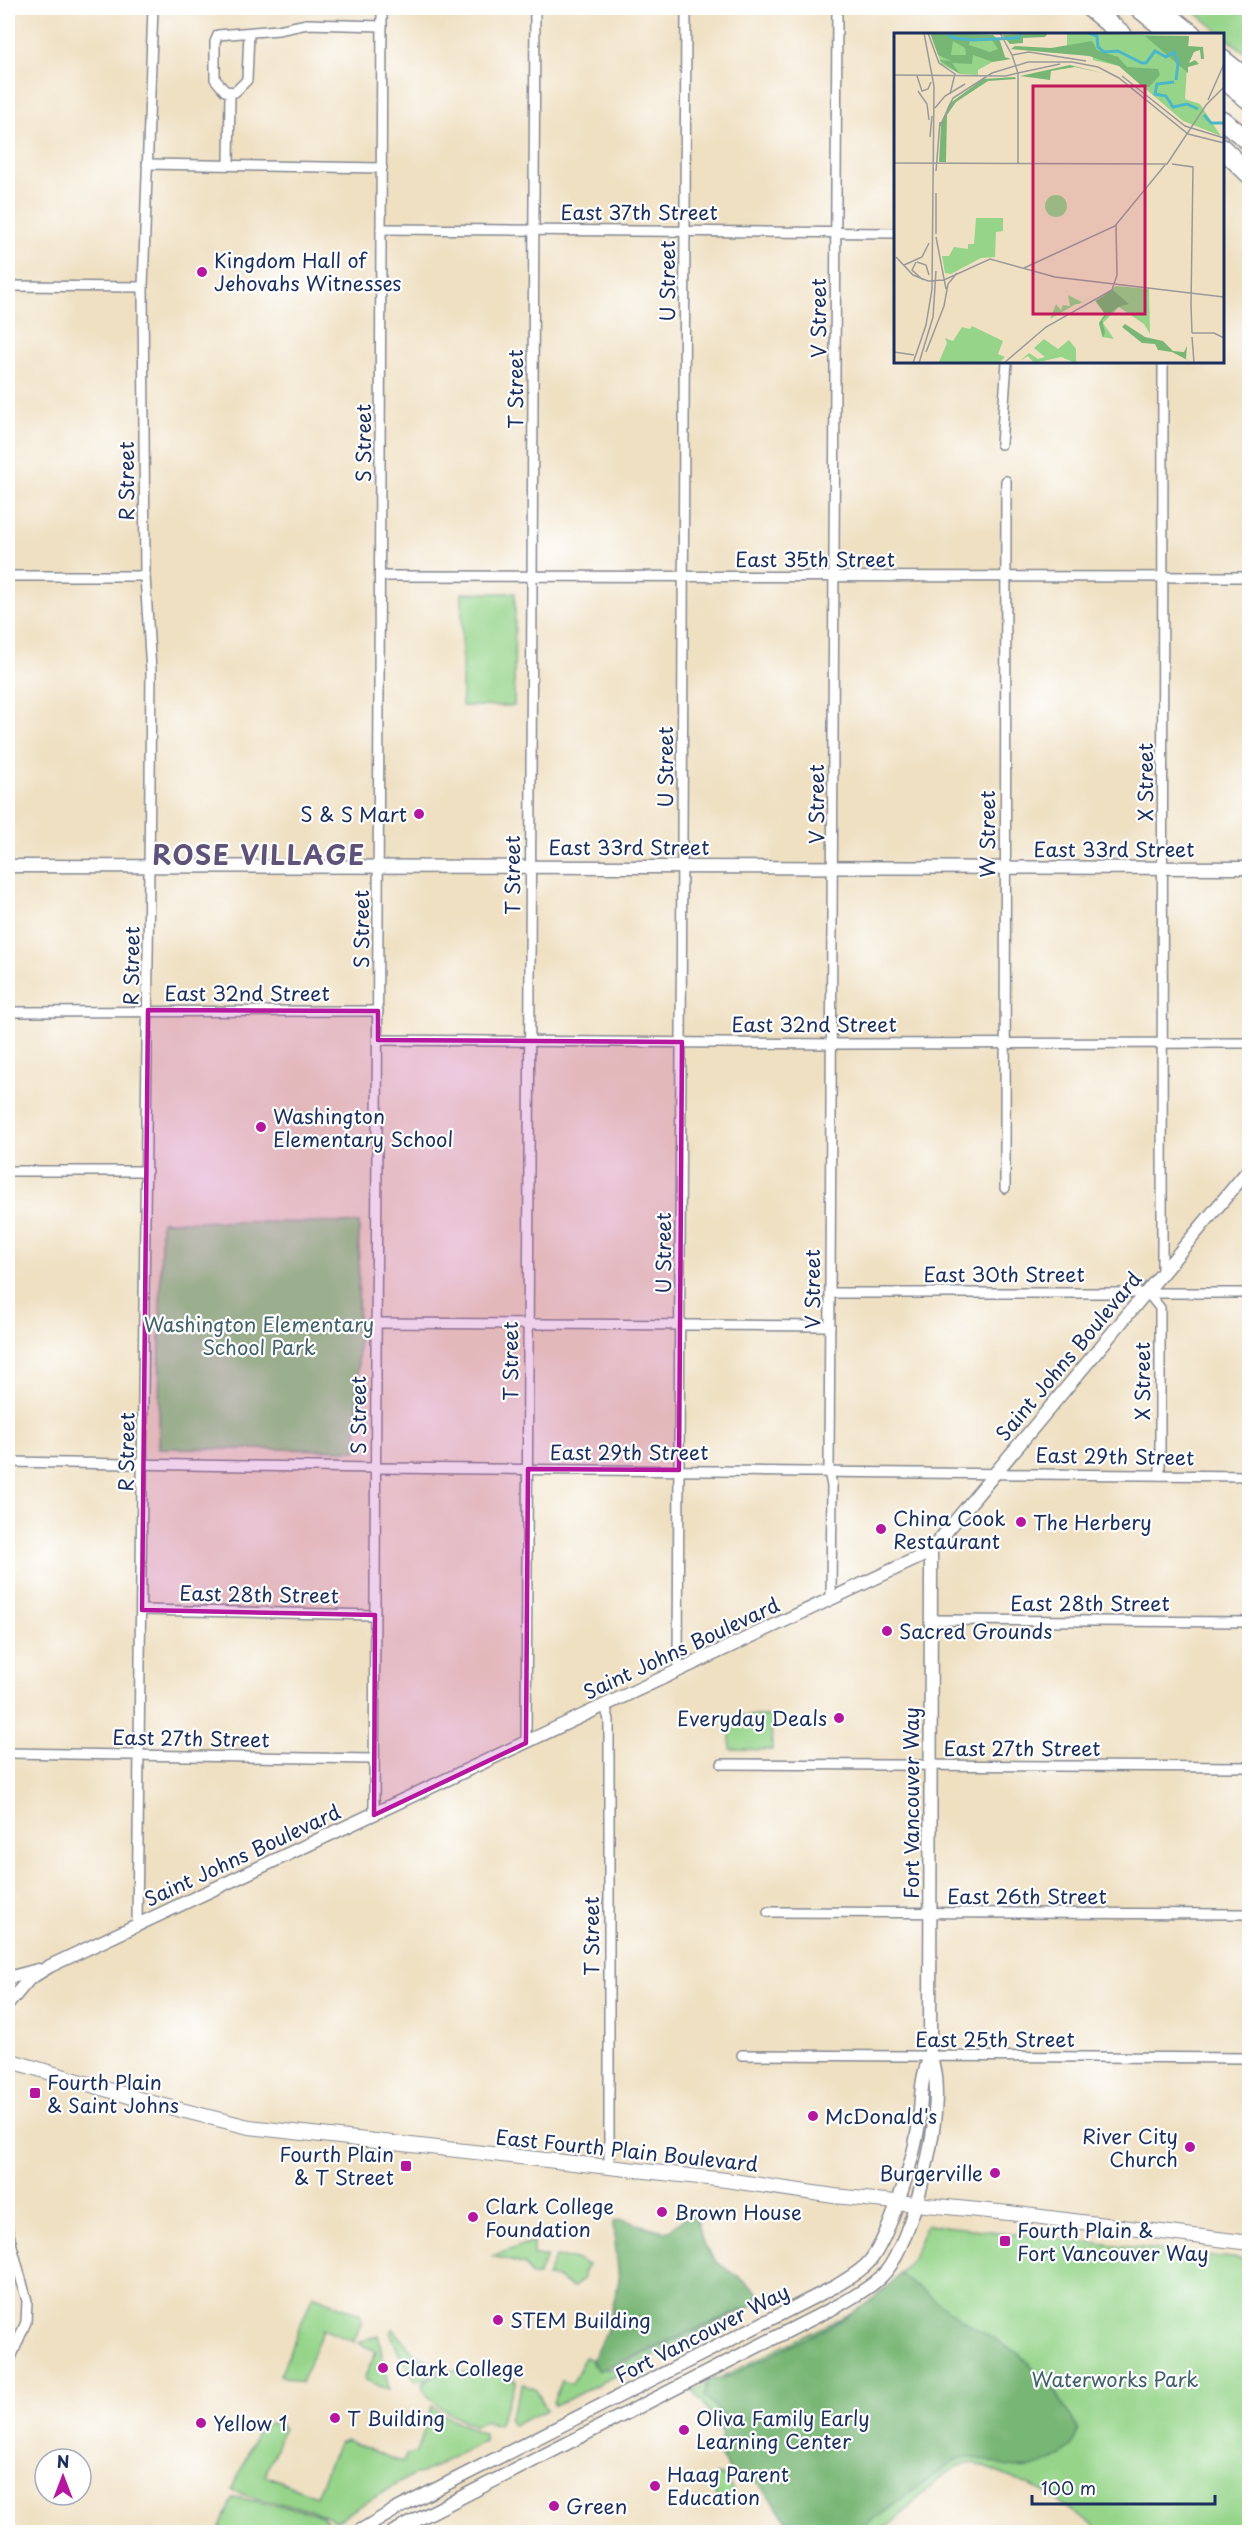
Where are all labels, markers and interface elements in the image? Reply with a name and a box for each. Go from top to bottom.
inset map [894,33,1224,363]
street label: East 37th Street [560,197,718,227]
street label: U Street [652,240,682,322]
place label: Kingdom Hall of Jehovahs Witnesses [214,245,402,298]
marker: Kingdom Hall of Jehovahs Witnesses [195,265,209,279]
street label: V Street [803,278,833,358]
street label: T Street [500,349,530,429]
street label: S Street [348,404,378,482]
street label: R Street [111,441,141,521]
street label: East 35th Street [735,544,895,574]
street label: U Street [650,726,680,808]
street label: X Street [1130,743,1160,821]
street label: V Street [801,764,831,844]
street label: W Street [972,790,1002,878]
place label: S & S Mart [300,799,407,829]
marker: S & S Mart [412,807,426,821]
street label: East 33rd Street [548,832,710,862]
street label: East 33rd Street [1033,834,1195,864]
district label: ROSE VILLAGE [152,835,366,874]
street label: T Street [497,835,527,915]
street label: S Street [346,890,376,968]
street label: R Street [115,926,147,1006]
street label: East 32nd Street [164,978,330,1008]
street label: East 32nd Street [731,1009,897,1039]
place label: Washington Elementary School [273,1101,453,1154]
marker: Washington Elementary School [254,1120,268,1134]
street label: U Street [648,1212,678,1294]
street label: V Street [797,1249,827,1329]
street label: East 30th Street [923,1259,1085,1289]
street label: Saint Johns Boulevard [988,1265,1148,1447]
park label: Washington Elementary School Park [144,1309,374,1362]
street label: T Street [495,1321,525,1401]
street label: X Street [1127,1342,1157,1420]
street label: S Street [343,1376,373,1454]
street label: R Street [110,1412,142,1492]
street label: East 29th Street [550,1437,708,1467]
street label: East 29th Street [1035,1440,1195,1472]
place label: China Cook Restaurant [893,1503,1006,1556]
place label: The Herbery [1033,1507,1152,1537]
marker: The Herbery [1014,1515,1028,1529]
marker: China Cook Restaurant [874,1522,888,1536]
street label: East 28th Street [179,1578,339,1610]
street label: East 28th Street [1010,1588,1170,1618]
street label: Saint Johns Boulevard [578,1589,784,1707]
place label: Sacred Grounds [899,1616,1052,1646]
marker: Sacred Grounds [880,1624,894,1638]
place label: Everyday Deals [677,1703,827,1733]
street label: Fort Vancouver Way [896,1707,926,1899]
marker: Everyday Deals [832,1711,846,1725]
street label: East 27th Street [112,1722,270,1754]
street label: East 27th Street [943,1733,1101,1763]
street label: Saint Johns Boulevard [139,1796,345,1914]
street label: East 26th Street [947,1881,1107,1911]
street label: T Street [576,1896,606,1976]
street label: East 25th Street [915,2024,1075,2054]
place label: Fourth Plain & Saint Johns [47,2067,179,2120]
marker: Fourth Plain & Saint Johns [28,2086,42,2100]
place label: McDonald's [825,2101,937,2131]
marker: McDonald's [806,2109,820,2123]
street label: East Fourth Plain Boulevard [494,2121,760,2179]
place label: River City Church [1082,2121,1178,2174]
place label: Fourth Plain & T Street [279,2139,394,2192]
marker: River City Church [1183,2140,1197,2154]
place label: Burgerville [879,2158,983,2188]
marker: Fourth Plain & T Street [399,2159,413,2173]
marker: Burgerville [988,2166,1002,2180]
place label: Clark College Foundation [485,2191,614,2244]
place label: Brown House [674,2197,802,2227]
marker: Brown House [655,2205,669,2219]
marker: Clark College Foundation [466,2210,480,2224]
place label: Fourth Plain & Fort Vancouver Way [1017,2215,1209,2268]
marker: Fourth Plain & Fort Vancouver Way [998,2234,1012,2248]
street label: Fort Vancouver Way [610,2276,794,2390]
place label: STEM Building [510,2305,651,2335]
marker: STEM Building [491,2313,505,2327]
place label: Clark College [395,2353,524,2383]
marker: Clark College [376,2361,390,2375]
park label: Waterworks Park [1032,2364,1198,2394]
place label: T Building [347,2403,445,2433]
place label: Oliva Family Early Learning Center [696,2403,870,2456]
place label: Yellow 1 [213,2408,287,2438]
marker: T Building [328,2411,342,2425]
marker: Yellow 1 [194,2416,208,2430]
marker: Oliva Family Early Learning Center [677,2423,691,2437]
north arrow [33,2447,93,2507]
text: N [57,2449,69,2473]
place label: Haag Parent Education [667,2459,789,2512]
scale bar [1032,2468,1215,2506]
text: 100 m [1041,2474,1096,2501]
marker: Haag Parent Education [648,2479,662,2493]
place label: Green [566,2491,627,2521]
marker: Green [547,2499,561,2513]

